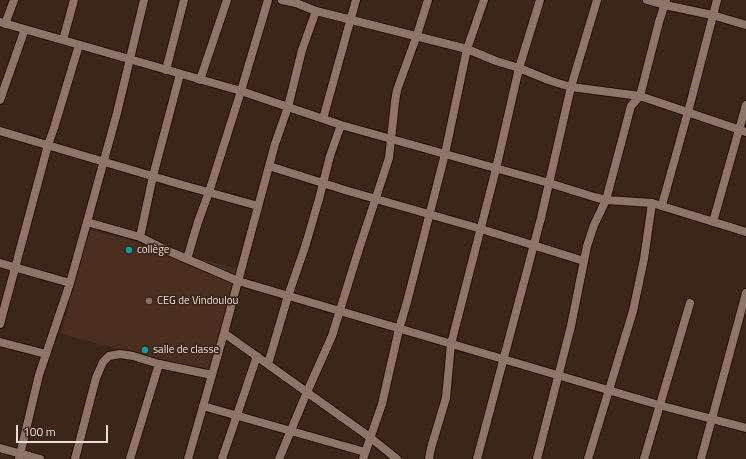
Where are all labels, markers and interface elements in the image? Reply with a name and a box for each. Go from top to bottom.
place label: collège [137,243,169,257]
marker: collège [124,245,134,255]
place label: CEG de Vindoulou [157,294,238,308]
marker: CEG de Vindoulou [144,296,154,306]
place label: salle de classe [153,343,219,357]
marker: salle de classe [140,345,150,355]
scale bar [18,417,110,443]
text: 100 m [23,422,56,441]

